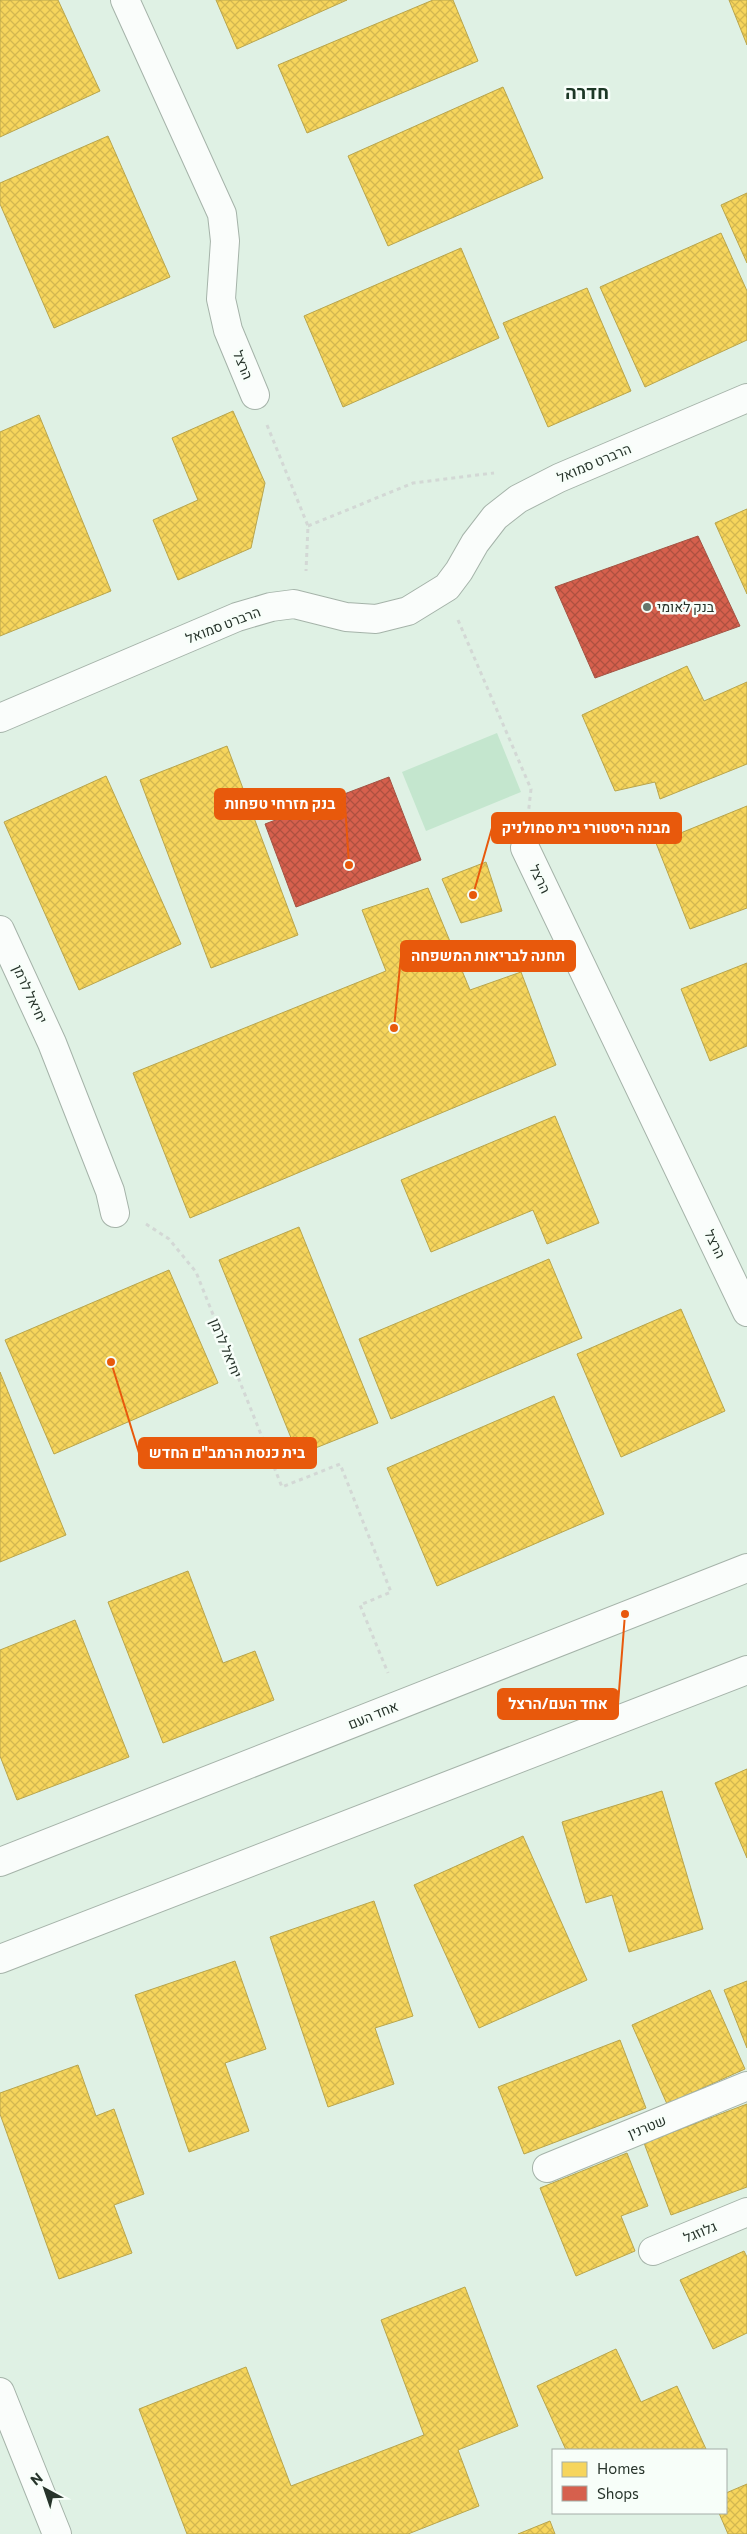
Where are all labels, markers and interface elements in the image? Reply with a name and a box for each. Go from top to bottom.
district label: חדרה [565,80,609,103]
street label: הרצל [230,348,257,382]
street label: הרברט סמואל [554,439,633,486]
place label: בנק לאומי [657,598,715,615]
marker: בנק לאומי [641,601,653,613]
street label: הרברט סמואל [183,602,263,647]
callout: בנק מזרחי טפחות [215,789,345,819]
text: בנק מזרחי טפחות [225,794,335,812]
callout: מבנה היסטורי בית סמולניק [492,813,681,843]
text: מבנה היסטורי בית סמולניק [501,818,671,836]
street label: הרצל [526,862,555,896]
callout: תחנה לבריאות המשפחה [401,941,575,971]
text: תחנה לבריאות המשפחה [411,946,565,964]
street label: יחיאל לרמן [9,962,51,1026]
street label: הרצל [701,1227,730,1261]
street label: יחיאל לרמן [207,1316,246,1380]
callout: בית כנסת הרמב"ם החדש [139,1438,316,1468]
text: בית כנסת הרמב"ם החדש [149,1443,305,1461]
callout: אחד העם/הרצל [498,1689,618,1719]
text: אחד העם/הרצל [508,1694,608,1712]
street label: אחד העם [345,1697,400,1732]
street label: שטרנין [625,2111,669,2142]
street label: גלוזגל [681,2217,719,2246]
legend [552,2449,727,2514]
text: Homes [597,2459,645,2477]
north arrow [20,2464,70,2514]
text: N [27,2469,46,2489]
text: Shops [597,2484,639,2502]

